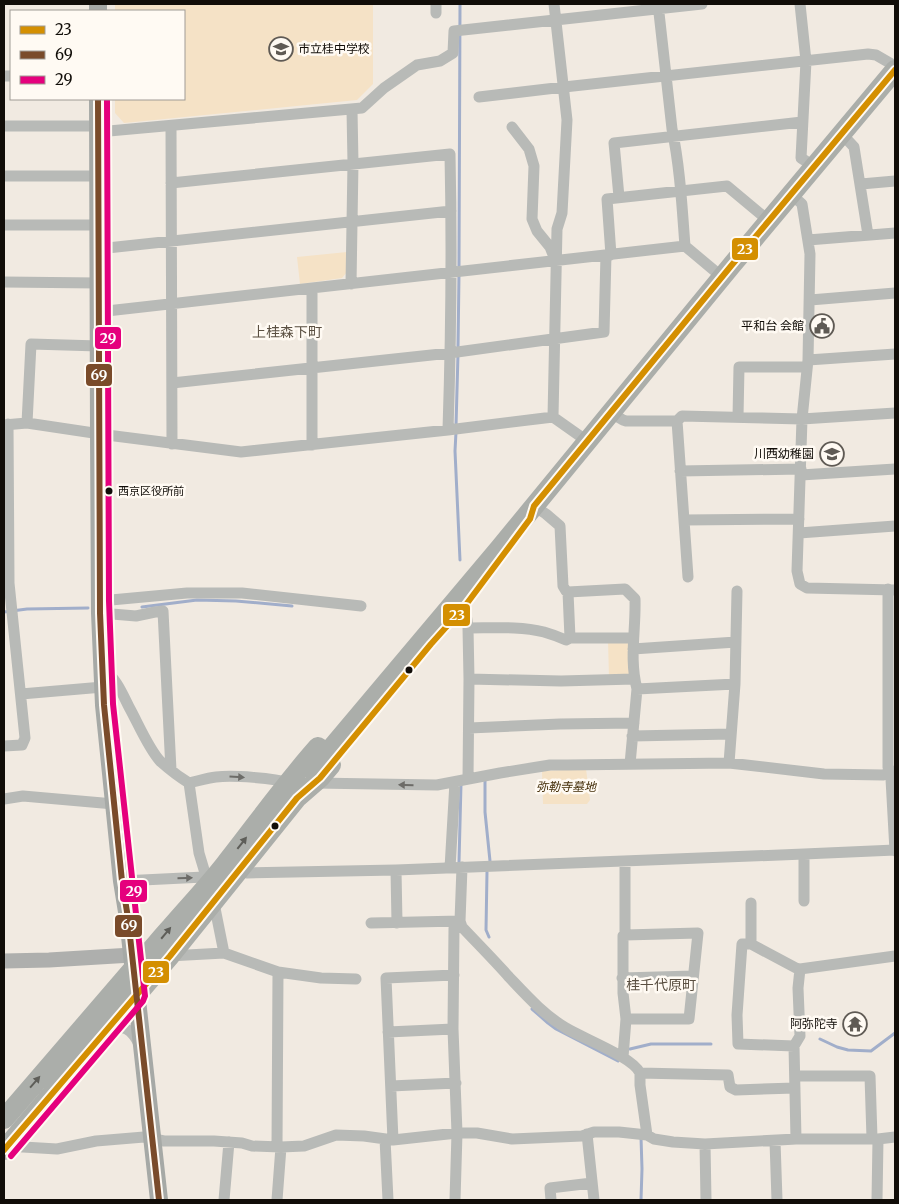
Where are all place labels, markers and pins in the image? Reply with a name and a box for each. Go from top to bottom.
school or university icon: 市立桂中学校 [268,36,294,62]
place label: 市立桂中学校 [298,41,370,56]
public building icon: 平和台 会館 [809,313,835,339]
place label: 平和台 会館 [741,318,804,333]
school or university icon: 川西幼稚園 [819,441,845,467]
place label: 川西幼稚園 [754,446,814,461]
place label: 西京区役所前 [118,484,184,498]
marker: 西京区役所前 [104,486,114,496]
unlabelled marker [404,665,414,675]
unlabelled marker [270,821,280,831]
temple icon: 阿弥陀寺 [842,1011,868,1037]
place label: 阿弥陀寺 [790,1016,838,1031]

